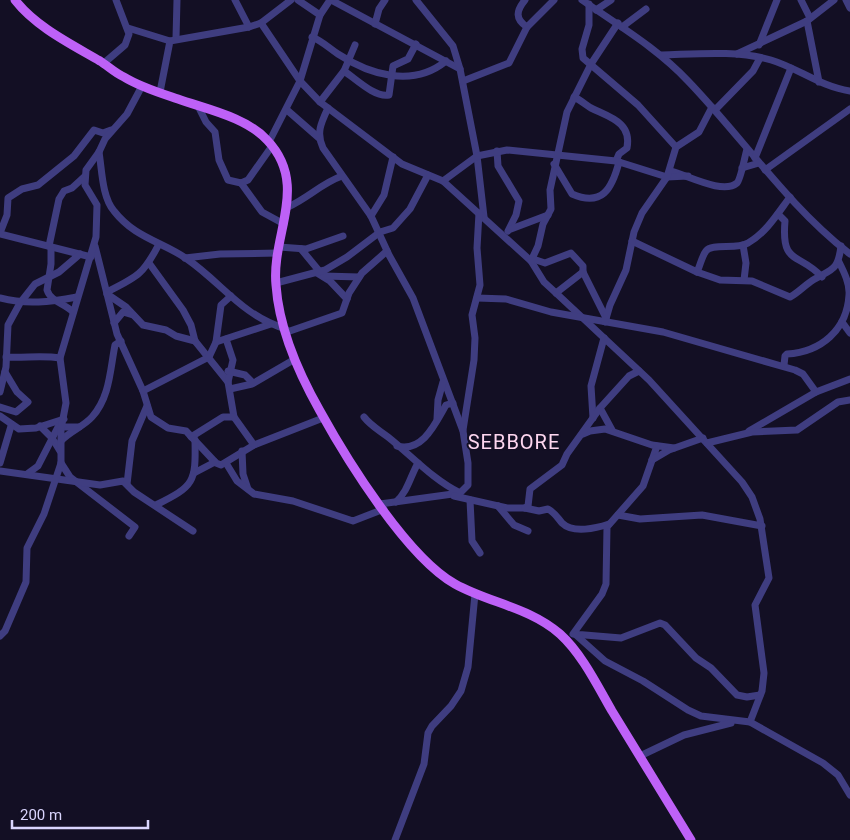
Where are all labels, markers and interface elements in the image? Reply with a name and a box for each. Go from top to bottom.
district label: SEBBORE [468,430,560,454]
scale bar [12,798,149,830]
text: 200 m [20,806,62,824]

